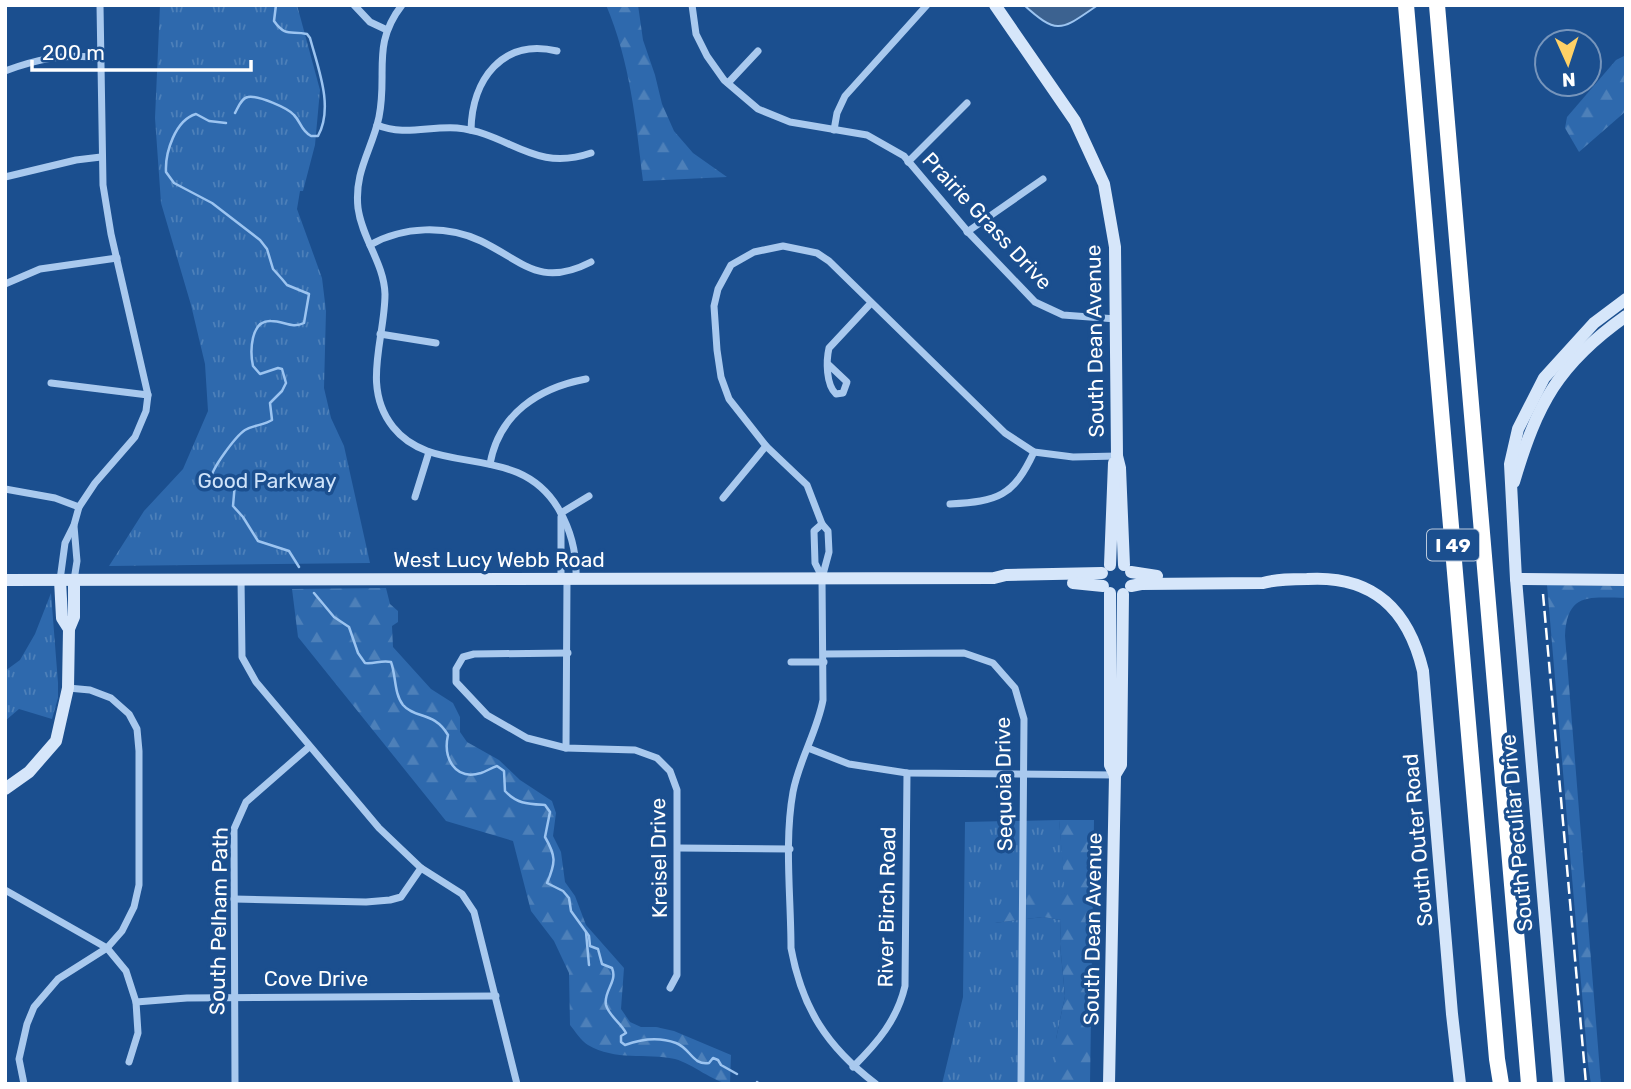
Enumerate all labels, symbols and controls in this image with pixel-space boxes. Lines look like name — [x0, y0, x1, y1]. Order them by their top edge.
scale bar — [32, 28, 250, 72]
north arrow — [1533, 28, 1603, 98]
text: 200 m — [42, 40, 105, 65]
text: N — [1561, 68, 1576, 91]
street label: Prairie Grass Drive — [917, 147, 1057, 295]
street label: South Dean Avenue — [1080, 245, 1109, 438]
park label: Good Parkway — [197, 468, 337, 493]
road number: I 49 — [1427, 530, 1479, 560]
street label: West Lucy Webb Road — [393, 547, 605, 572]
street label: Sequoia Drive — [990, 717, 1017, 851]
street label: South Peculiar Drive — [1495, 733, 1538, 933]
street label: South Outer Road — [1398, 753, 1438, 927]
street label: Kreisel Drive — [645, 798, 672, 918]
street label: River Birch Road — [873, 826, 900, 988]
street label: South Pelham Path — [204, 827, 233, 1015]
street label: South Dean Avenue — [1078, 832, 1107, 1025]
street label: Cove Drive — [264, 966, 368, 991]

